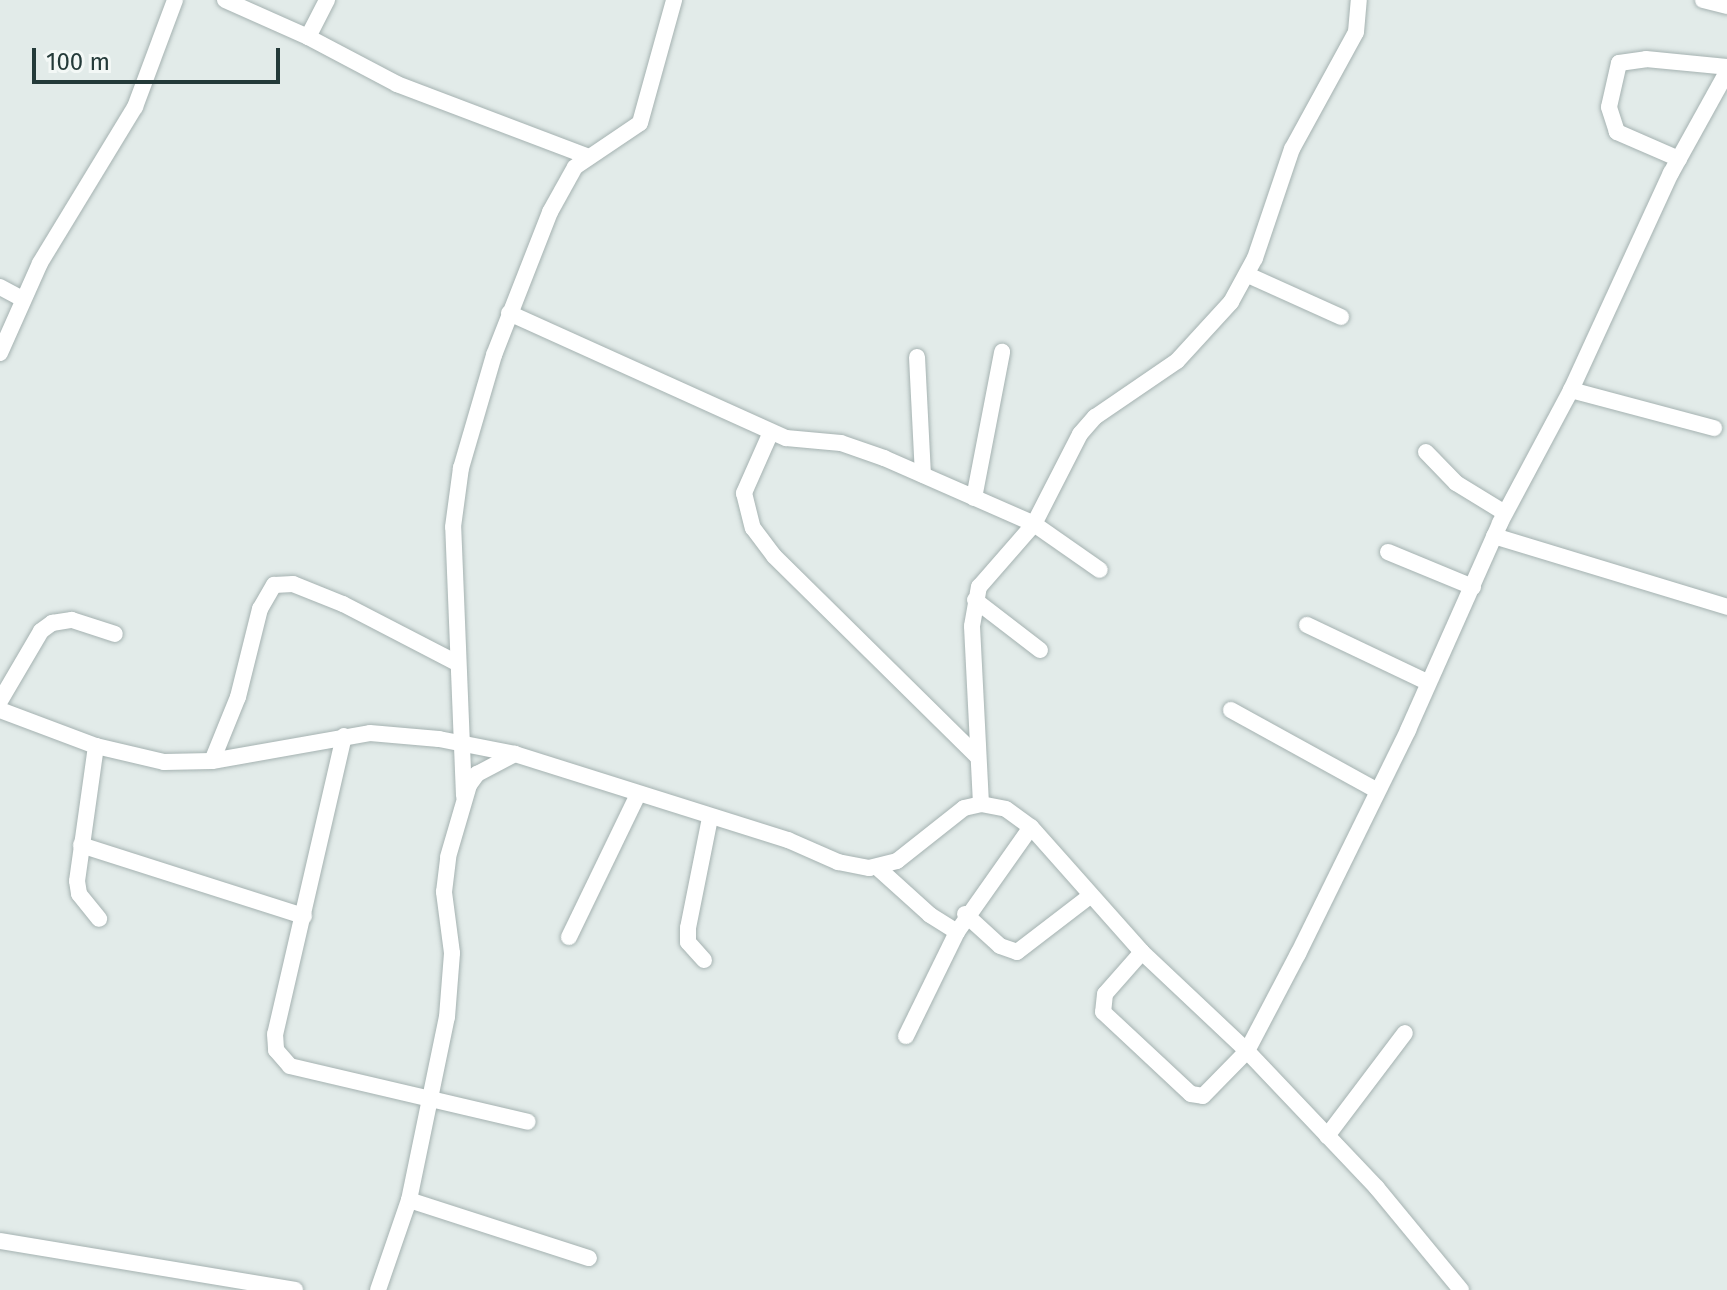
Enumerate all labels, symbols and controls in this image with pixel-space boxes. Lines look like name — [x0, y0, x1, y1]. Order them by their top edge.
scale bar — [36, 32, 284, 82]
text: 100 m — [46, 48, 110, 76]

